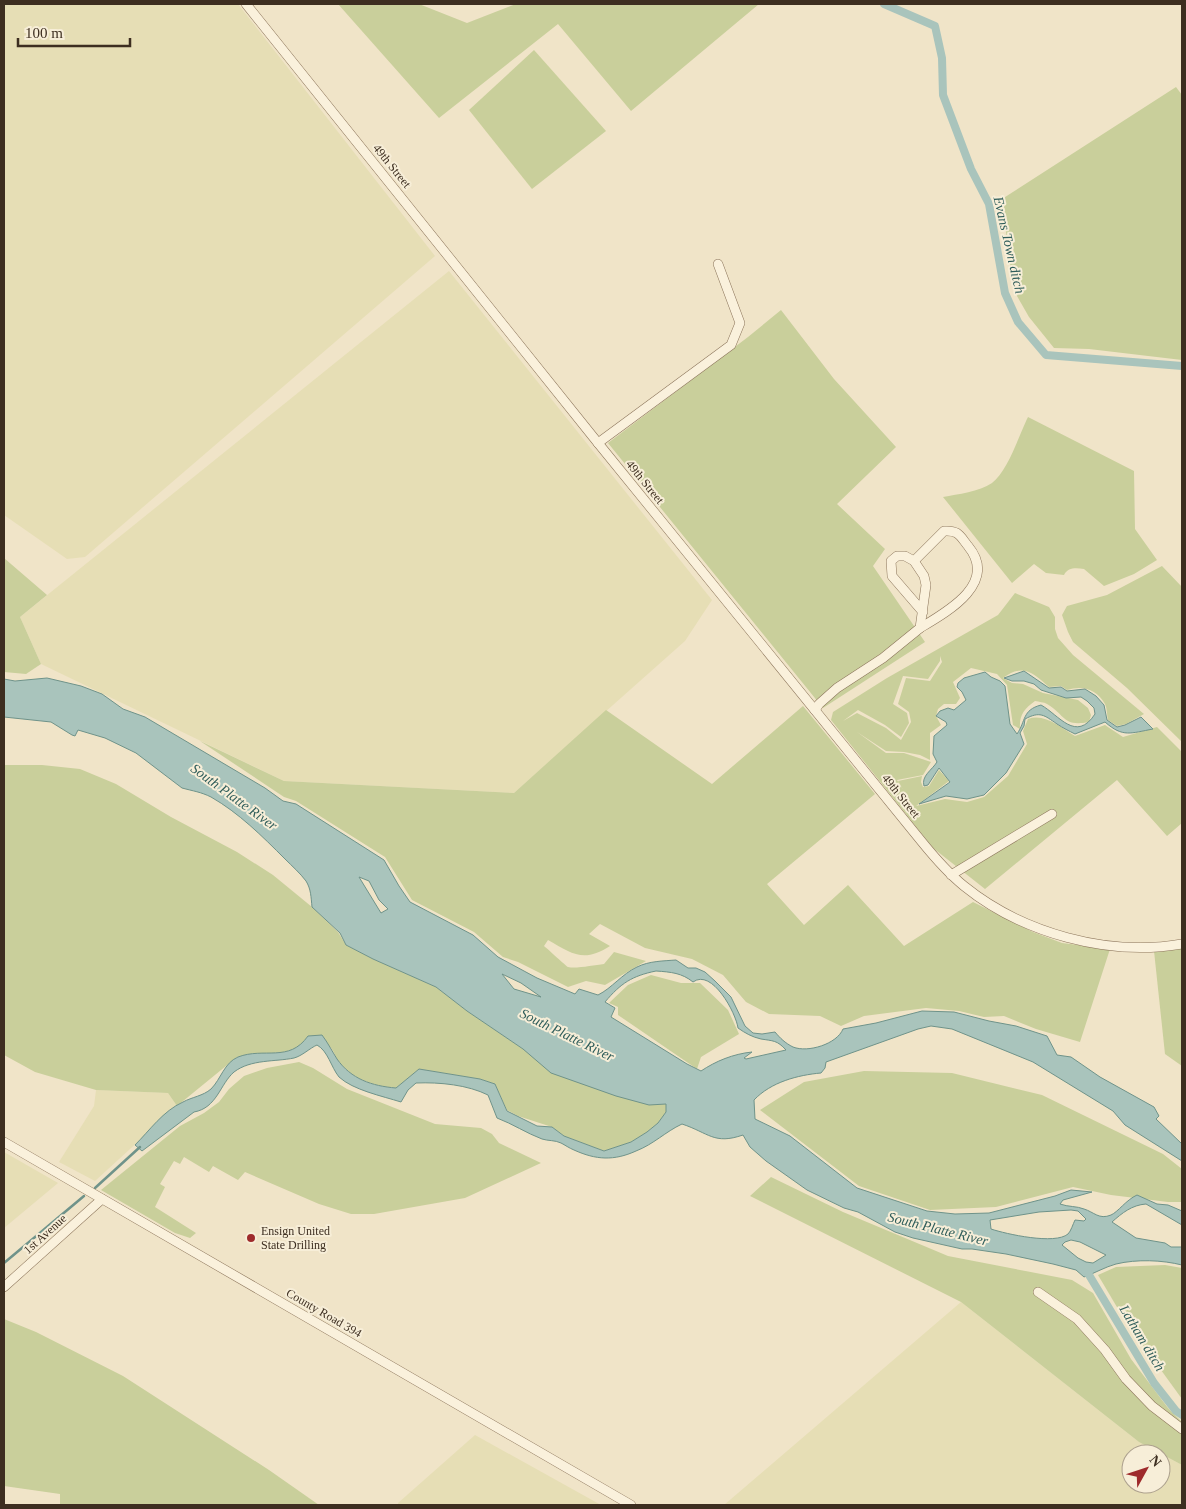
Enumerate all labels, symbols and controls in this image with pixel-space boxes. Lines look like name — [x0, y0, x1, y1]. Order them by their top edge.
scale bar — [18, 15, 130, 47]
text: 100 m — [25, 25, 63, 41]
street label: 49th Street — [370, 141, 414, 191]
water label: Evans Town ditch — [990, 194, 1027, 295]
street label: 49th Street — [623, 457, 667, 507]
water label: South Platte River — [188, 761, 280, 834]
street label: 49th Street — [879, 771, 923, 821]
water label: South Platte River — [518, 1006, 617, 1064]
water label: South Platte River — [886, 1209, 990, 1249]
street label: 1st Avenue — [21, 1211, 69, 1257]
place label: Ensign United State Drilling — [261, 1224, 330, 1252]
marker: Ensign United State Drilling — [245, 1232, 257, 1244]
street label: County Road 394 — [284, 1286, 364, 1340]
water label: Latham ditch — [1116, 1301, 1168, 1374]
north arrow — [1121, 1444, 1171, 1494]
text: N — [1147, 1452, 1165, 1470]

